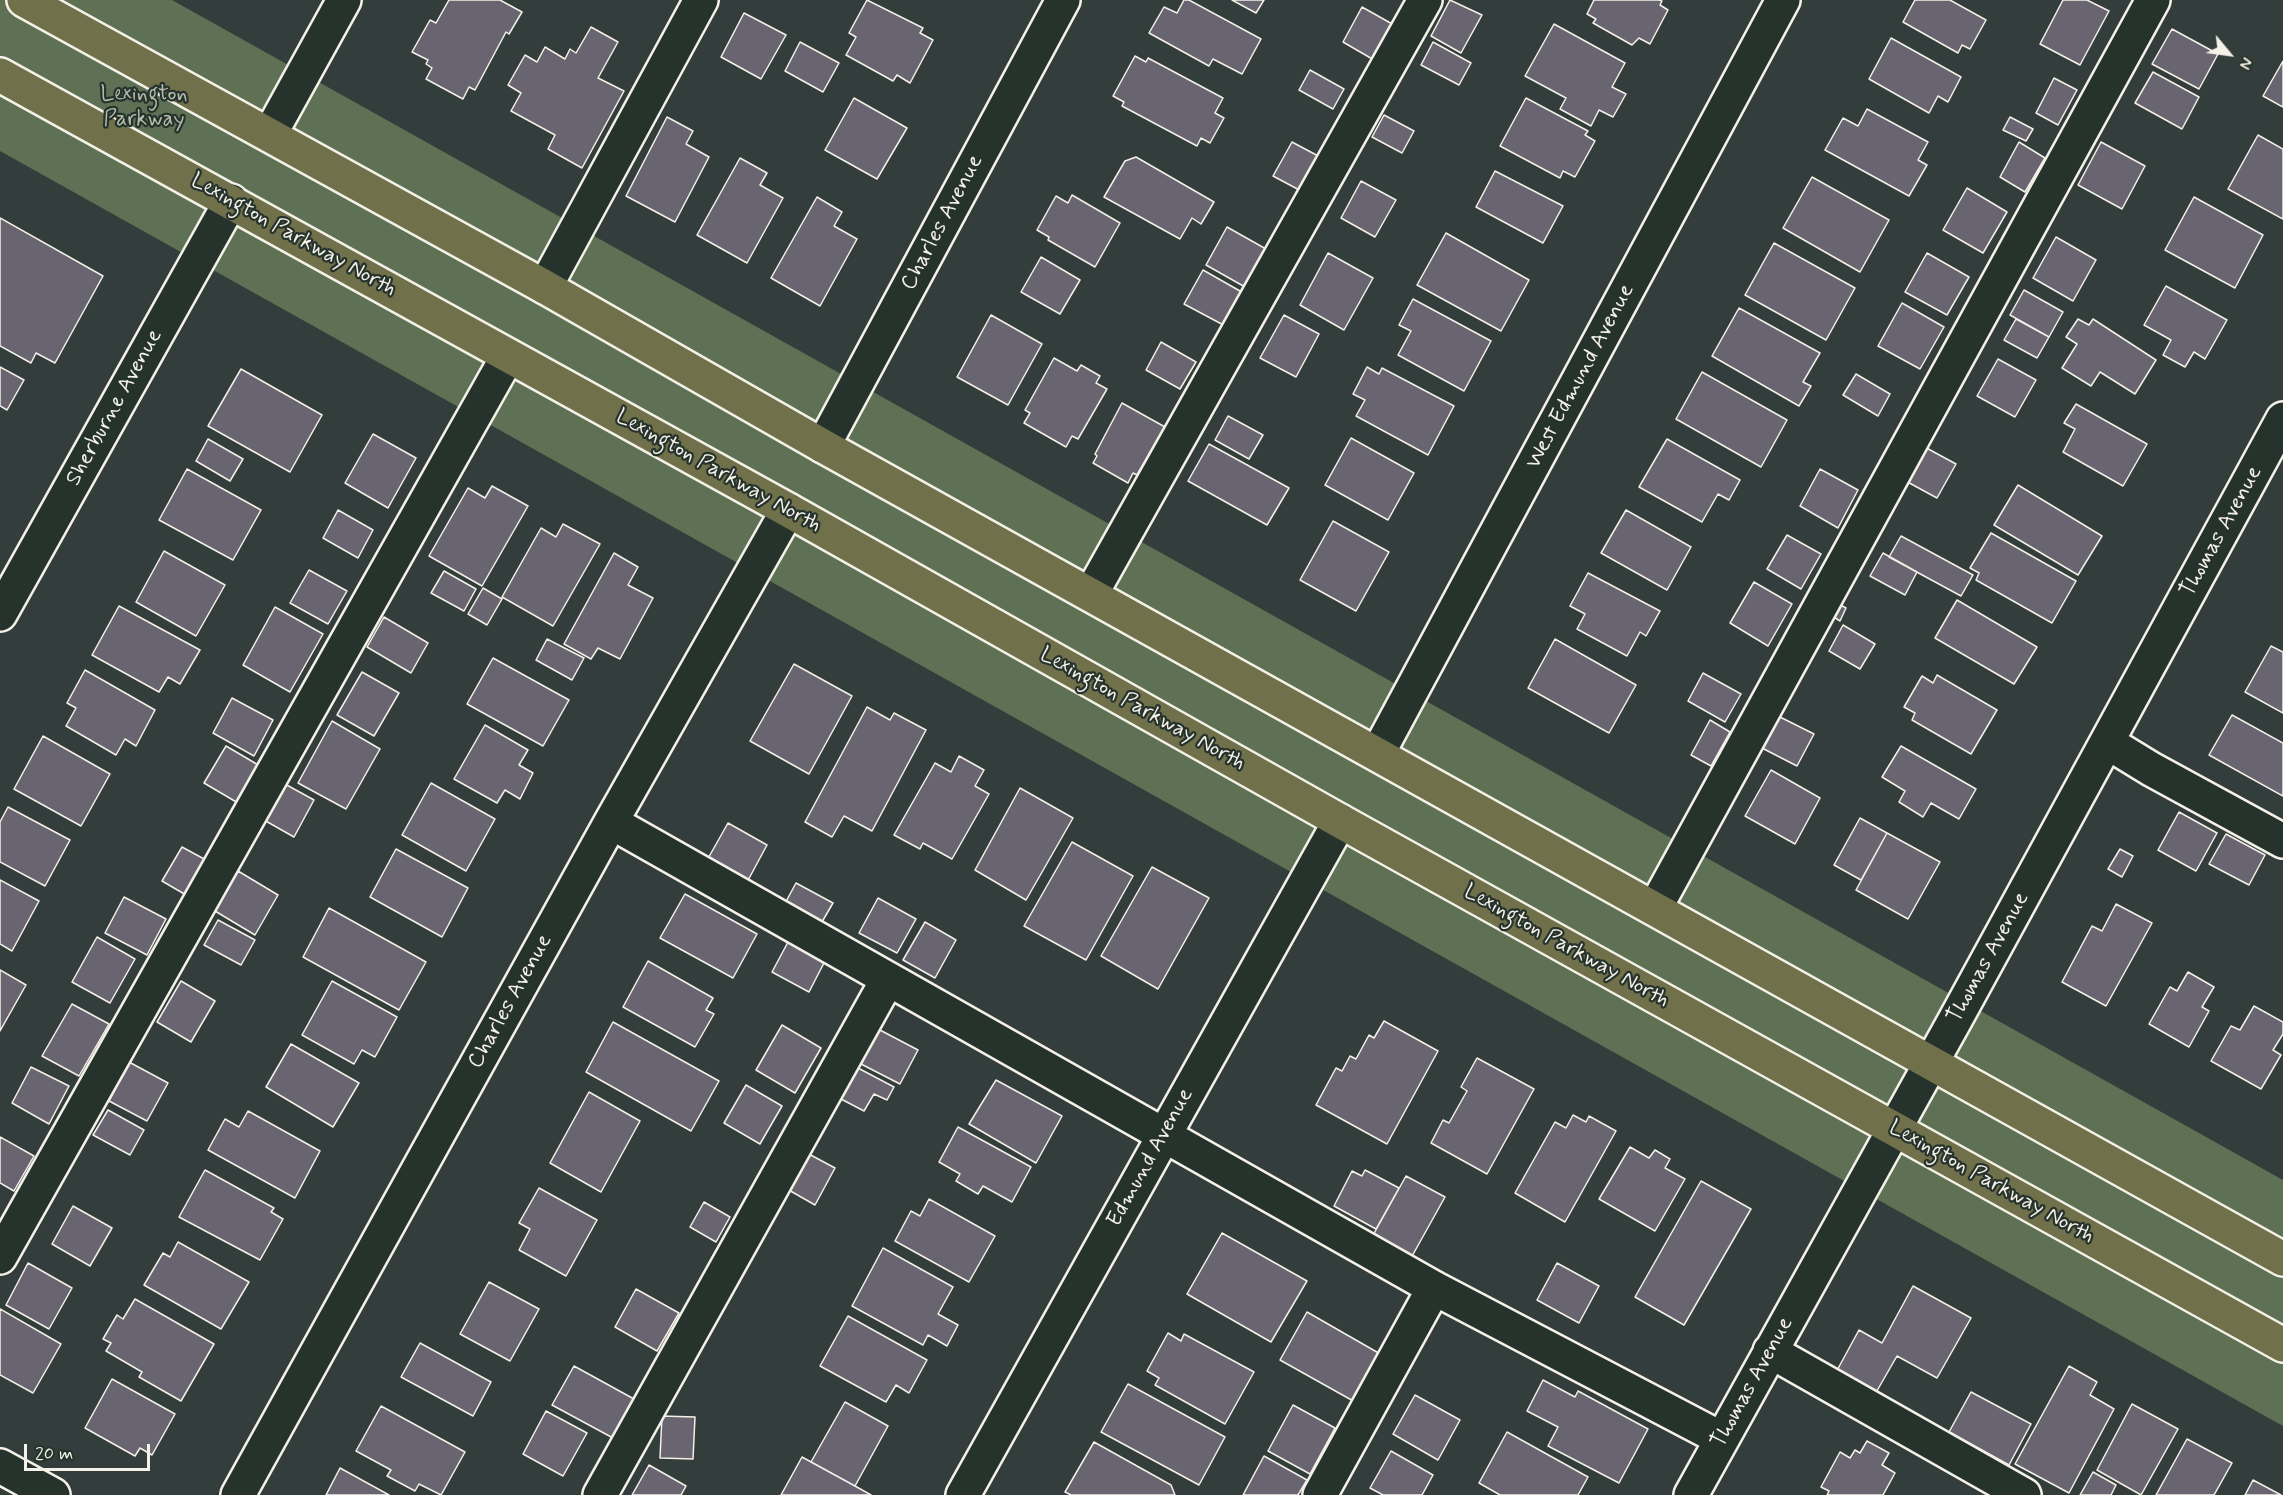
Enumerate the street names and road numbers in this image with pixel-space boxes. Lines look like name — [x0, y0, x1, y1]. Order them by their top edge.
street label: Charles Avenue — [896, 151, 990, 295]
street label: Lexington Parkway North — [186, 168, 400, 304]
street label: West Edmund Avenue — [1521, 280, 1641, 474]
street label: Sherburne Avenue — [61, 325, 169, 491]
street label: Lexington Parkway North — [611, 404, 825, 540]
street label: Thomas Avenue — [2175, 462, 2269, 602]
street label: Lexington Parkway North — [1035, 642, 1249, 778]
street label: Lexington Parkway North — [1459, 879, 1673, 1015]
street label: Thomas Avenue — [1942, 888, 2036, 1028]
street label: Charles Avenue — [463, 930, 559, 1074]
street label: Edmund Avenue — [1102, 1084, 1200, 1232]
street label: Lexington Parkway North — [1884, 1115, 2098, 1251]
street label: Thomas Avenue — [1706, 1313, 1800, 1453]

